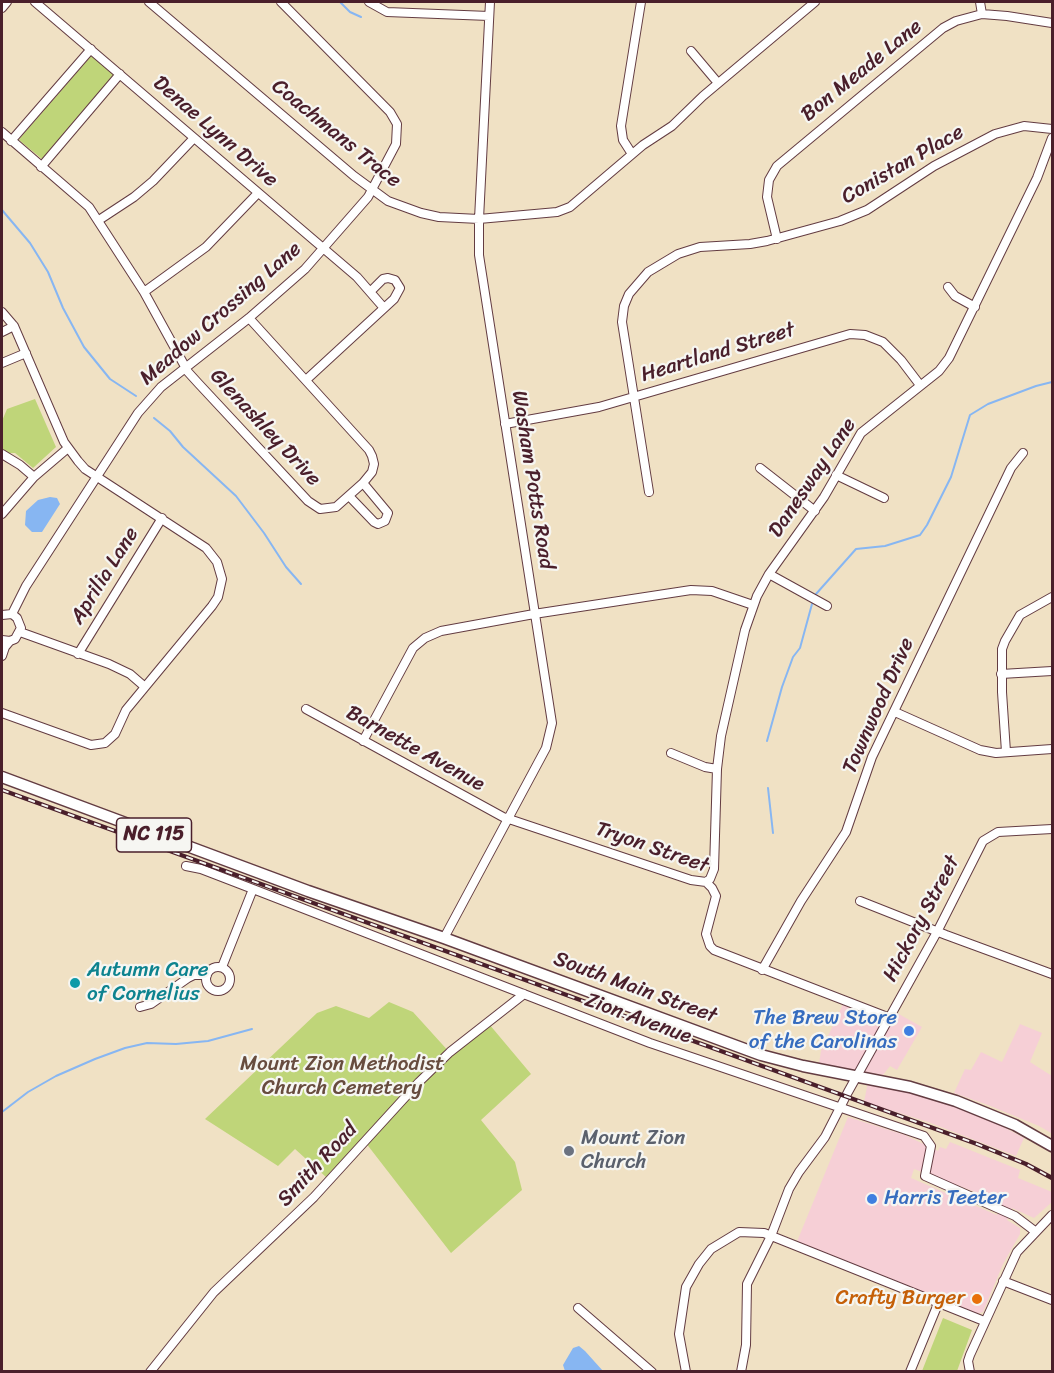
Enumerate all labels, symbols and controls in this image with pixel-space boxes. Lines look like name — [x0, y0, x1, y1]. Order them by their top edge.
street label: Bon Meade Lane — [796, 15, 928, 127]
street label: Denae Lynn Drive — [147, 71, 283, 193]
street label: Coachmans Trace — [266, 74, 406, 194]
street label: Conistan Place — [837, 120, 969, 210]
street label: Meadow Crossing Lane — [135, 237, 307, 391]
street label: Heartland Street — [638, 318, 798, 388]
street label: Glenashley Drive — [204, 364, 326, 492]
street label: Washam Potts Road — [505, 389, 559, 571]
street label: Danesway Lane — [764, 413, 862, 543]
street label: Aprilia Lane — [65, 523, 145, 629]
street label: Townwood Drive — [838, 634, 920, 778]
street label: Barnette Avenue — [341, 701, 489, 797]
street label: Tryon Street — [592, 817, 712, 879]
road number: NC 115 — [116, 818, 192, 852]
street label: Hickory Street — [878, 852, 966, 986]
street label: South Main Street — [550, 947, 720, 1029]
place label: Autumn Care of Cornelius — [87, 958, 209, 1008]
marker: Autumn Care of Cornelius — [68, 976, 82, 990]
street label: Zion Avenue — [581, 988, 695, 1050]
place label: The Brew Store of the Carolinas — [749, 1006, 897, 1056]
marker: The Brew Store of the Carolinas — [902, 1024, 916, 1038]
park label: Mount Zion Methodist Church Cemetery — [240, 1052, 444, 1102]
street label: Smith Road — [273, 1118, 363, 1212]
place label: Mount Zion Church — [581, 1126, 685, 1176]
marker: Mount Zion Church — [562, 1144, 576, 1158]
place label: Harris Teeter — [884, 1186, 1006, 1212]
marker: Harris Teeter — [865, 1192, 879, 1206]
place label: Crafty Burger — [836, 1286, 965, 1312]
marker: Crafty Burger — [970, 1292, 984, 1306]

